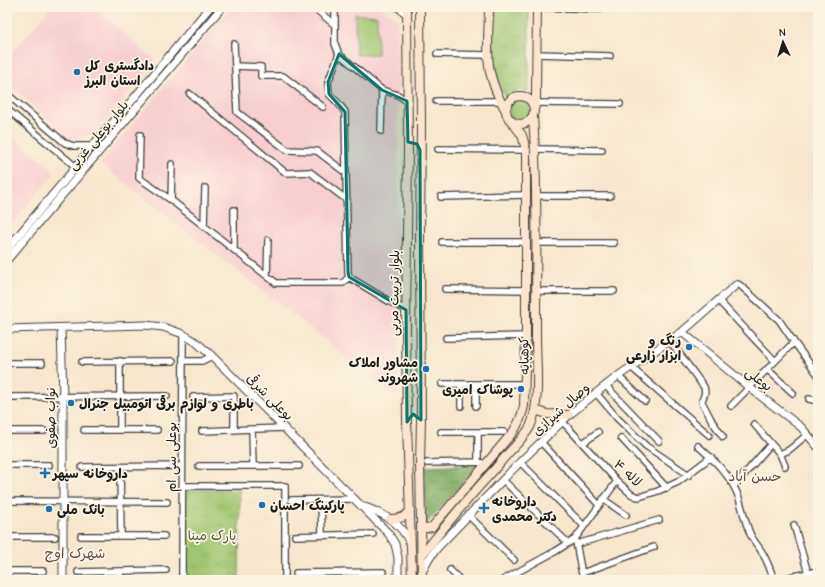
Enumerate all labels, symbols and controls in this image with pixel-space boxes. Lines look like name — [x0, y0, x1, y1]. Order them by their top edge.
north arrow — [763, 22, 803, 62]
text: N — [778, 26, 786, 39]
place label: دادگستری کل استان البرز — [84, 57, 154, 89]
marker: دادگستری کل استان البرز — [72, 67, 82, 77]
street label: بلوار بوعلی غربی — [65, 97, 133, 174]
street label: بلوار تربیت مربی — [386, 250, 404, 336]
place label: رنگ و ابزار زارعی — [626, 332, 681, 364]
street label: کوهپایه — [516, 336, 533, 375]
marker: رنگ و ابزار زارعی — [684, 342, 694, 352]
place label: مشاور املاک شهروند — [349, 355, 418, 386]
marker: مشاور املاک شهروند — [421, 364, 431, 374]
street label: بوعلی — [741, 364, 775, 396]
street label: بوعلی شرقی — [242, 370, 297, 425]
street label: وصال شیرازی — [529, 379, 593, 439]
place label: پوشاک امیری — [442, 382, 513, 398]
marker: پوشاک امیری — [516, 384, 526, 394]
street label: نواب صفوی — [43, 387, 59, 449]
place label: باطری و لوازم برقی اتومبیل جنرال — [79, 395, 254, 414]
marker: باطری و لوازم برقی اتومبیل جنرال — [66, 398, 76, 408]
street label: بوعلی سی ام — [164, 422, 182, 492]
street label: لاله ۴ — [611, 456, 645, 490]
place label: داروخانه سپهر — [51, 466, 128, 483]
marker: داروخانه سپهر — [40, 468, 50, 478]
district label: حسن آباد — [728, 468, 782, 485]
place label: داروخانه دکتر محمدی — [492, 494, 557, 524]
place label: پارکینگ احسان — [270, 497, 345, 514]
marker: پارکینگ احسان — [257, 500, 267, 510]
place label: بانک ملی — [57, 502, 105, 518]
marker: داروخانه دکتر محمدی — [479, 503, 489, 513]
marker: بانک ملی — [44, 504, 54, 514]
park label: پارک مینا — [188, 528, 236, 544]
district label: شهرک اوج — [45, 545, 105, 563]

